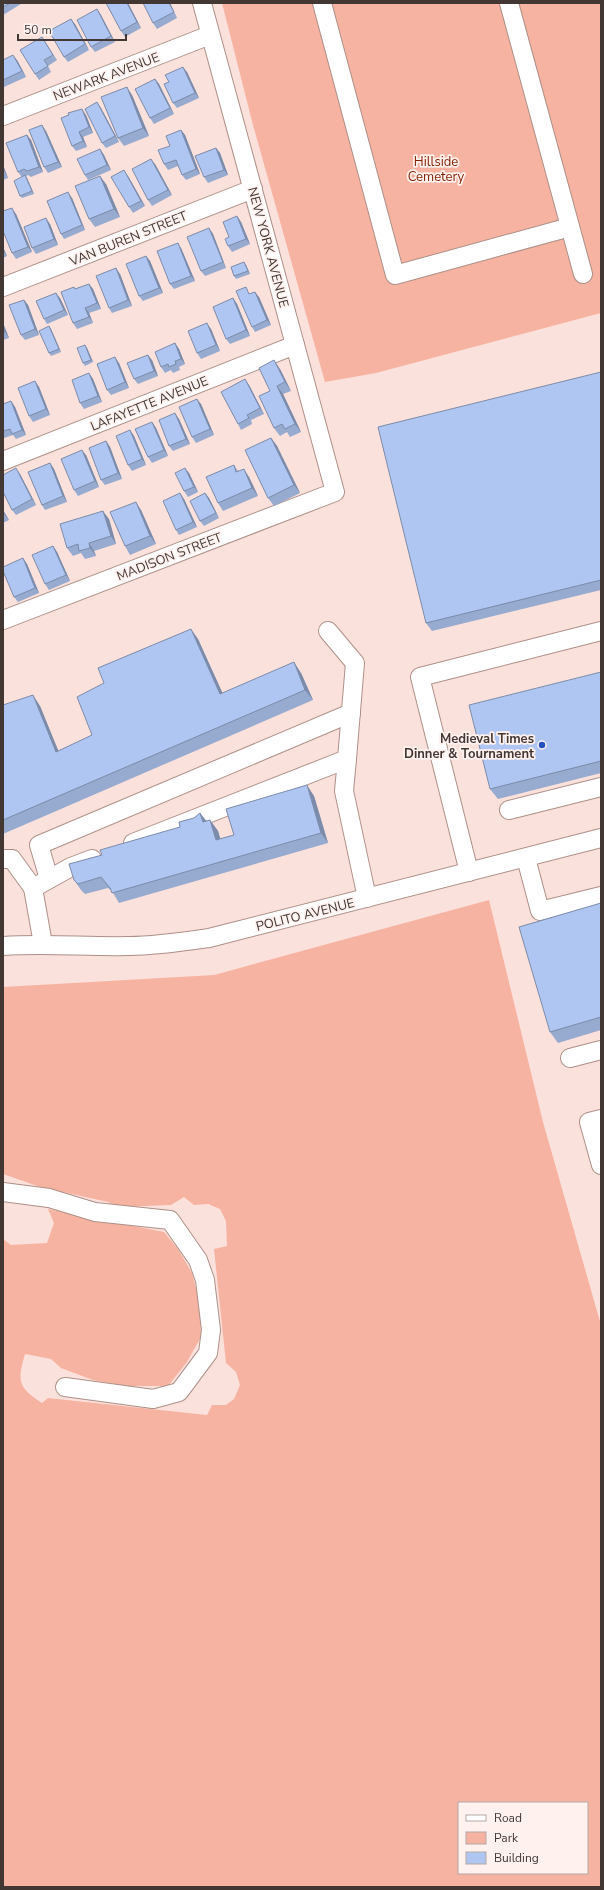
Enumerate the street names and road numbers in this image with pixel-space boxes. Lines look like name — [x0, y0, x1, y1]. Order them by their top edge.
street label: NEWARK AVENUE — [51, 48, 162, 105]
street label: NEW YORK AVENUE — [243, 185, 293, 309]
street label: VAN BUREN STREET — [66, 207, 190, 271]
street label: LAFAYETTE AVENUE — [88, 372, 211, 436]
street label: MADISON STREET — [114, 528, 225, 585]
street label: POLITO AVENUE — [254, 894, 356, 936]

